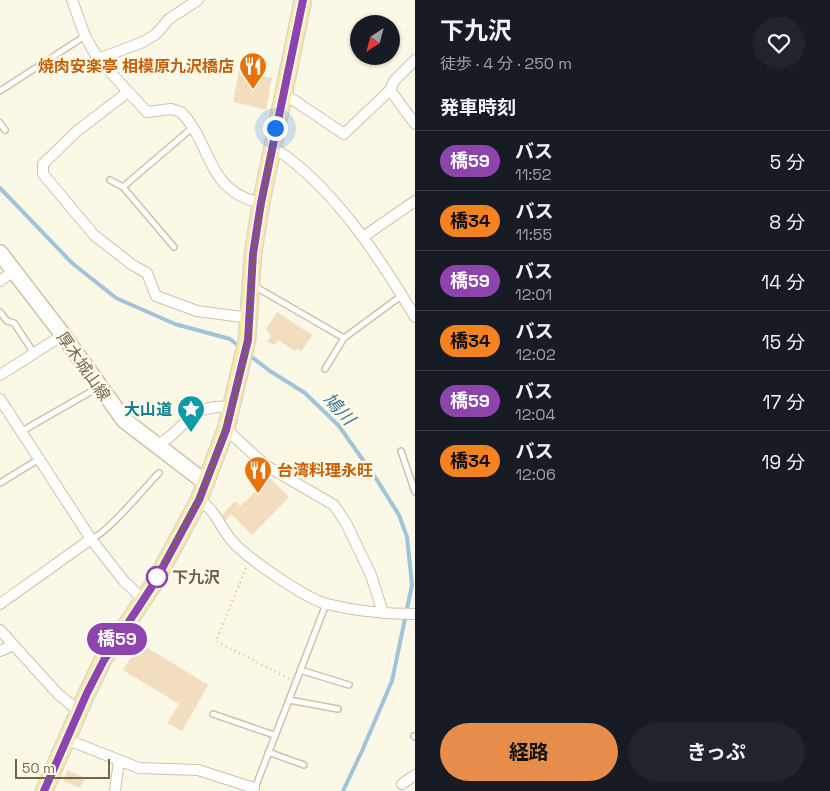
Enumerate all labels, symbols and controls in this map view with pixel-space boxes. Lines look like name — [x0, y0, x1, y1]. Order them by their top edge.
north arrow — [350, 15, 400, 65]
map controls — [350, 15, 400, 65]
text: 下九沢 — [440, 15, 512, 46]
button: heart — [753, 17, 805, 69]
restaurant icon: 焼肉安楽亭 相模原九沢橋店 — [238, 51, 268, 90]
text: 徒歩 · 4 分 · 250 m — [440, 53, 572, 74]
place label: 焼肉安楽亭 相模原九沢橋店 — [38, 56, 234, 77]
text: 発車時刻 — [440, 95, 516, 120]
your location — [263, 116, 288, 141]
text: バス — [515, 139, 553, 164]
text: 橋59 — [450, 149, 490, 172]
text: 5 分 — [770, 150, 805, 175]
text: 11:52 — [515, 164, 551, 185]
text: バス — [515, 199, 553, 224]
text: 橋34 — [450, 209, 490, 232]
text: 8 分 — [769, 210, 805, 235]
text: 11:55 — [515, 224, 552, 245]
text: バス — [515, 259, 553, 284]
text: 橋59 — [450, 269, 490, 292]
text: 14 分 — [761, 270, 805, 295]
text: 12:01 — [515, 284, 552, 305]
text: バス — [515, 319, 553, 344]
street label: 厚木城山線 — [52, 327, 115, 405]
text: 橋34 — [450, 329, 490, 352]
text: 15 分 — [762, 330, 805, 355]
text: 12:02 — [515, 344, 556, 365]
text: バス — [515, 379, 553, 404]
water label: 鳩川 — [319, 388, 361, 431]
text: 橋59 — [450, 389, 490, 412]
text: 17 分 — [762, 390, 805, 415]
place icon: 大山道 — [176, 394, 206, 433]
place label: 大山道 — [124, 399, 172, 420]
text: 12:04 — [515, 404, 556, 425]
text: バス — [515, 439, 553, 464]
text: 橋34 — [450, 449, 490, 472]
text: 19 分 — [762, 450, 805, 475]
restaurant icon: 台湾料理永旺 — [243, 455, 273, 494]
place label: 台湾料理永旺 — [277, 460, 373, 481]
text: 12:06 — [515, 464, 556, 485]
marker: 下九沢 — [146, 566, 168, 588]
place label: 下九沢 — [172, 567, 220, 588]
line badge: 橋59 — [88, 623, 146, 655]
text: 橋59 — [97, 627, 137, 650]
button: 経路 — [440, 723, 618, 781]
button: きっぷ — [628, 723, 805, 781]
scale bar — [15, 756, 110, 779]
text: 50 m — [22, 759, 55, 777]

